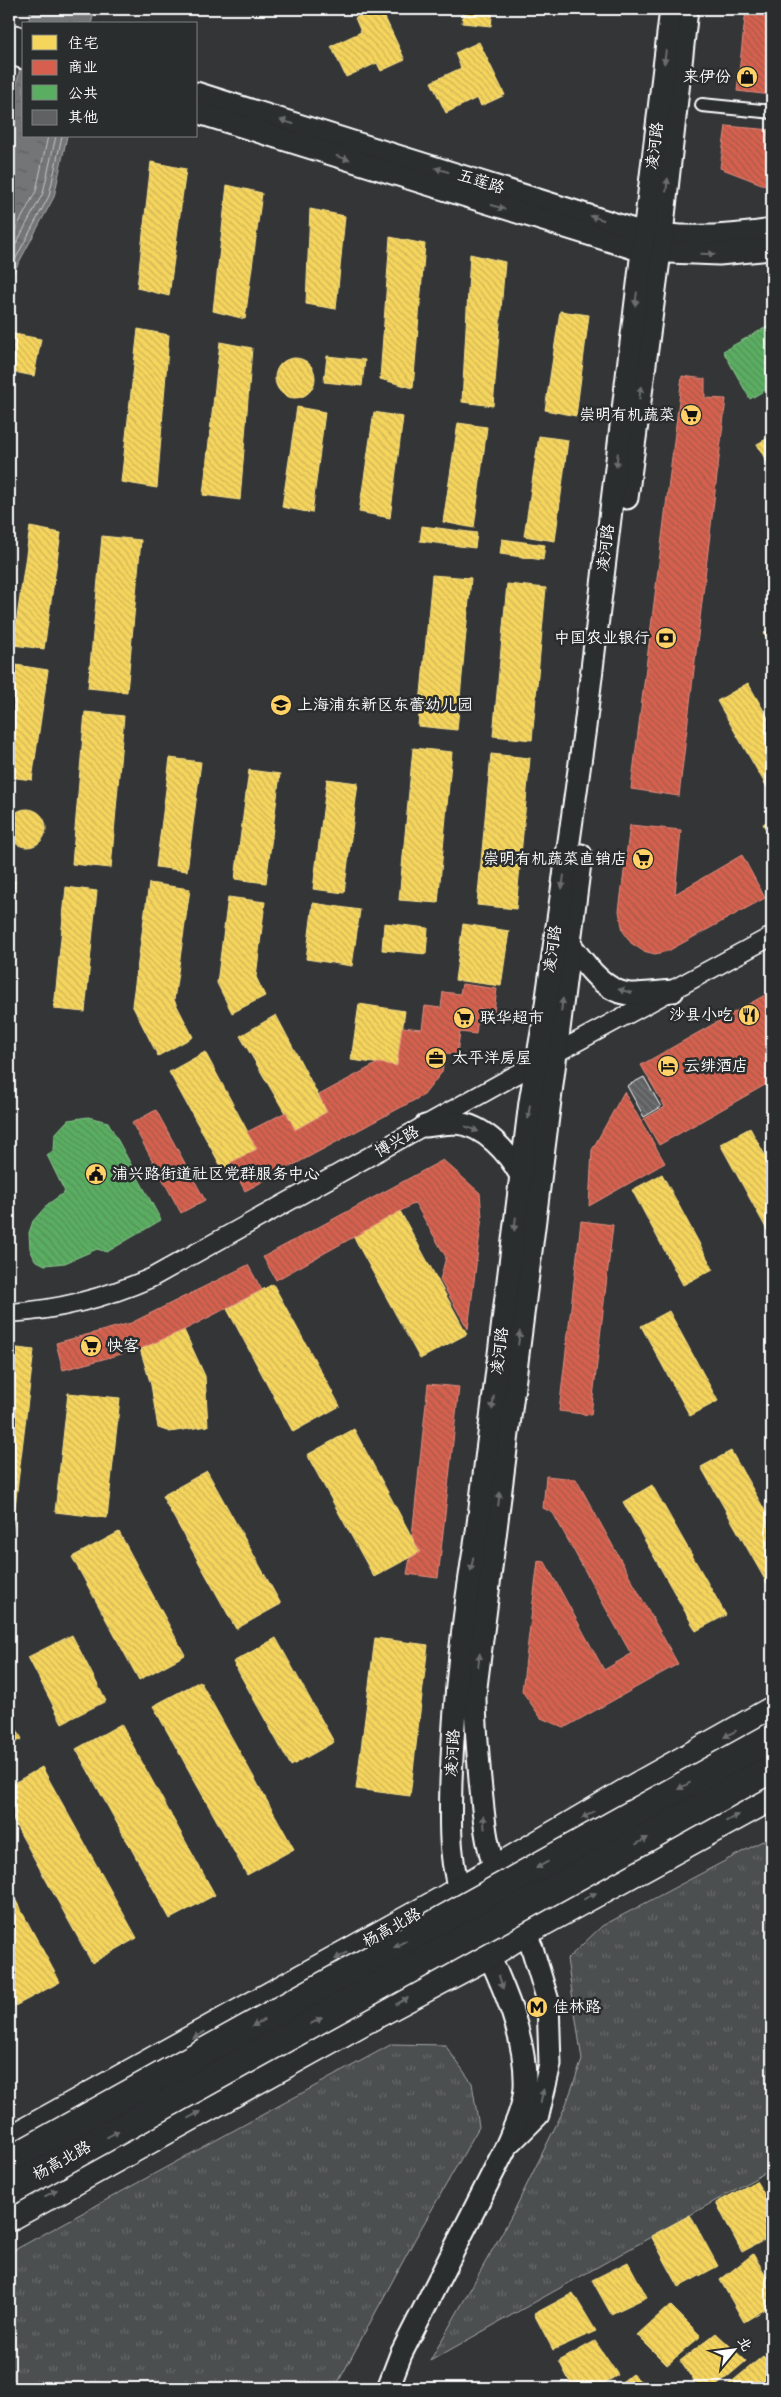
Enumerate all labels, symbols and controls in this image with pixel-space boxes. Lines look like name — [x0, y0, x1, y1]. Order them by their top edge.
legend — [22, 22, 198, 138]
text: 住宅 — [68, 34, 98, 53]
one-way arrow — [661, 49, 669, 65]
text: 商业 — [68, 58, 98, 77]
shop icon: 来伊份 — [735, 65, 759, 89]
place label: 来伊份 — [683, 68, 731, 87]
text: 公共 — [68, 84, 98, 103]
text: 其他 — [68, 108, 98, 127]
one-way arrow — [279, 117, 294, 125]
street label: 凌河路 — [643, 121, 667, 171]
one-way arrow — [336, 155, 351, 163]
one-way arrow — [434, 166, 449, 174]
street label: 五莲路 — [455, 166, 507, 198]
one-way arrow — [663, 177, 671, 193]
one-way arrow — [491, 203, 506, 211]
one-way arrow — [590, 214, 605, 222]
one-way arrow — [701, 250, 717, 258]
one-way arrow — [632, 291, 640, 307]
one-way arrow — [636, 384, 644, 400]
supermarket icon: 崇明有机蔬菜 — [679, 403, 703, 427]
place label: 崇明有机蔬菜 — [579, 406, 675, 425]
one-way arrow — [613, 452, 621, 468]
street label: 凌河路 — [594, 523, 618, 573]
bank icon: 中国农业银行 — [654, 626, 678, 650]
place label: 中国农业银行 — [554, 629, 650, 648]
school or university icon: 上海浦东新区东蕾幼儿园 — [269, 693, 293, 717]
place label: 上海浦东新区东蕾幼儿园 — [297, 696, 473, 715]
supermarket icon: 崇明有机蔬菜直销店 — [631, 847, 655, 871]
place label: 崇明有机蔬菜直销店 — [483, 850, 627, 869]
one-way arrow — [558, 874, 566, 890]
street label: 凌河路 — [540, 924, 566, 974]
one-way arrow — [617, 987, 632, 995]
one-way arrow — [558, 997, 566, 1013]
restaurant icon: 沙县小吃 — [737, 1003, 761, 1027]
supermarket icon: 联华超市 — [452, 1006, 476, 1030]
place label: 沙县小吃 — [669, 1006, 733, 1025]
place label: 联华超市 — [480, 1009, 544, 1028]
office icon: 太平洋房屋 — [424, 1046, 448, 1070]
place label: 太平洋房屋 — [452, 1049, 532, 1068]
hotel icon: 云绯酒店 — [656, 1054, 680, 1078]
place label: 云绯酒店 — [684, 1057, 748, 1076]
one-way arrow — [525, 1104, 533, 1120]
street label: 博兴路 — [371, 1122, 423, 1162]
one-way arrow — [465, 1125, 480, 1133]
public building icon: 浦兴路街道社区党群服务中心 — [84, 1162, 108, 1186]
place label: 浦兴路街道社区党群服务中心 — [112, 1165, 320, 1184]
one-way arrow — [511, 1217, 519, 1233]
street label: 凌河路 — [488, 1326, 512, 1376]
one-way arrow — [515, 1330, 523, 1346]
supermarket icon: 快客 — [79, 1334, 103, 1358]
place label: 快客 — [107, 1337, 139, 1356]
one-way arrow — [489, 1395, 497, 1411]
one-way arrow — [496, 1491, 504, 1507]
one-way arrow — [467, 1557, 475, 1573]
one-way arrow — [475, 1652, 483, 1668]
street label: 凌河路 — [442, 1729, 464, 1777]
one-way arrow — [723, 1730, 736, 1739]
one-way arrow — [676, 1782, 691, 1790]
one-way arrow — [582, 1810, 595, 1819]
one-way arrow — [480, 1814, 488, 1830]
one-way arrow — [725, 1814, 740, 1822]
one-way arrow — [635, 1836, 649, 1845]
one-way arrow — [534, 1861, 549, 1869]
one-way arrow — [582, 1892, 597, 1900]
street label: 杨高北路 — [359, 1904, 425, 1952]
one-way arrow — [392, 1940, 407, 1948]
one-way arrow — [334, 1952, 348, 1960]
one-way arrow — [497, 1975, 505, 1990]
metro station icon: 佳林路 — [525, 1995, 549, 2019]
one-way arrow — [395, 1996, 409, 2005]
place label: 佳林路 — [553, 1998, 601, 2017]
one-way arrow — [309, 2017, 323, 2025]
one-way arrow — [250, 2019, 265, 2027]
one-way arrow — [192, 2031, 206, 2039]
one-way arrow — [538, 2089, 546, 2104]
one-way arrow — [186, 2111, 201, 2119]
one-way arrow — [106, 2129, 119, 2138]
street label: 杨高北路 — [29, 2137, 95, 2185]
one-way arrow — [44, 2189, 59, 2197]
north arrow — [708, 2324, 758, 2374]
text: 北 — [734, 2334, 756, 2354]

